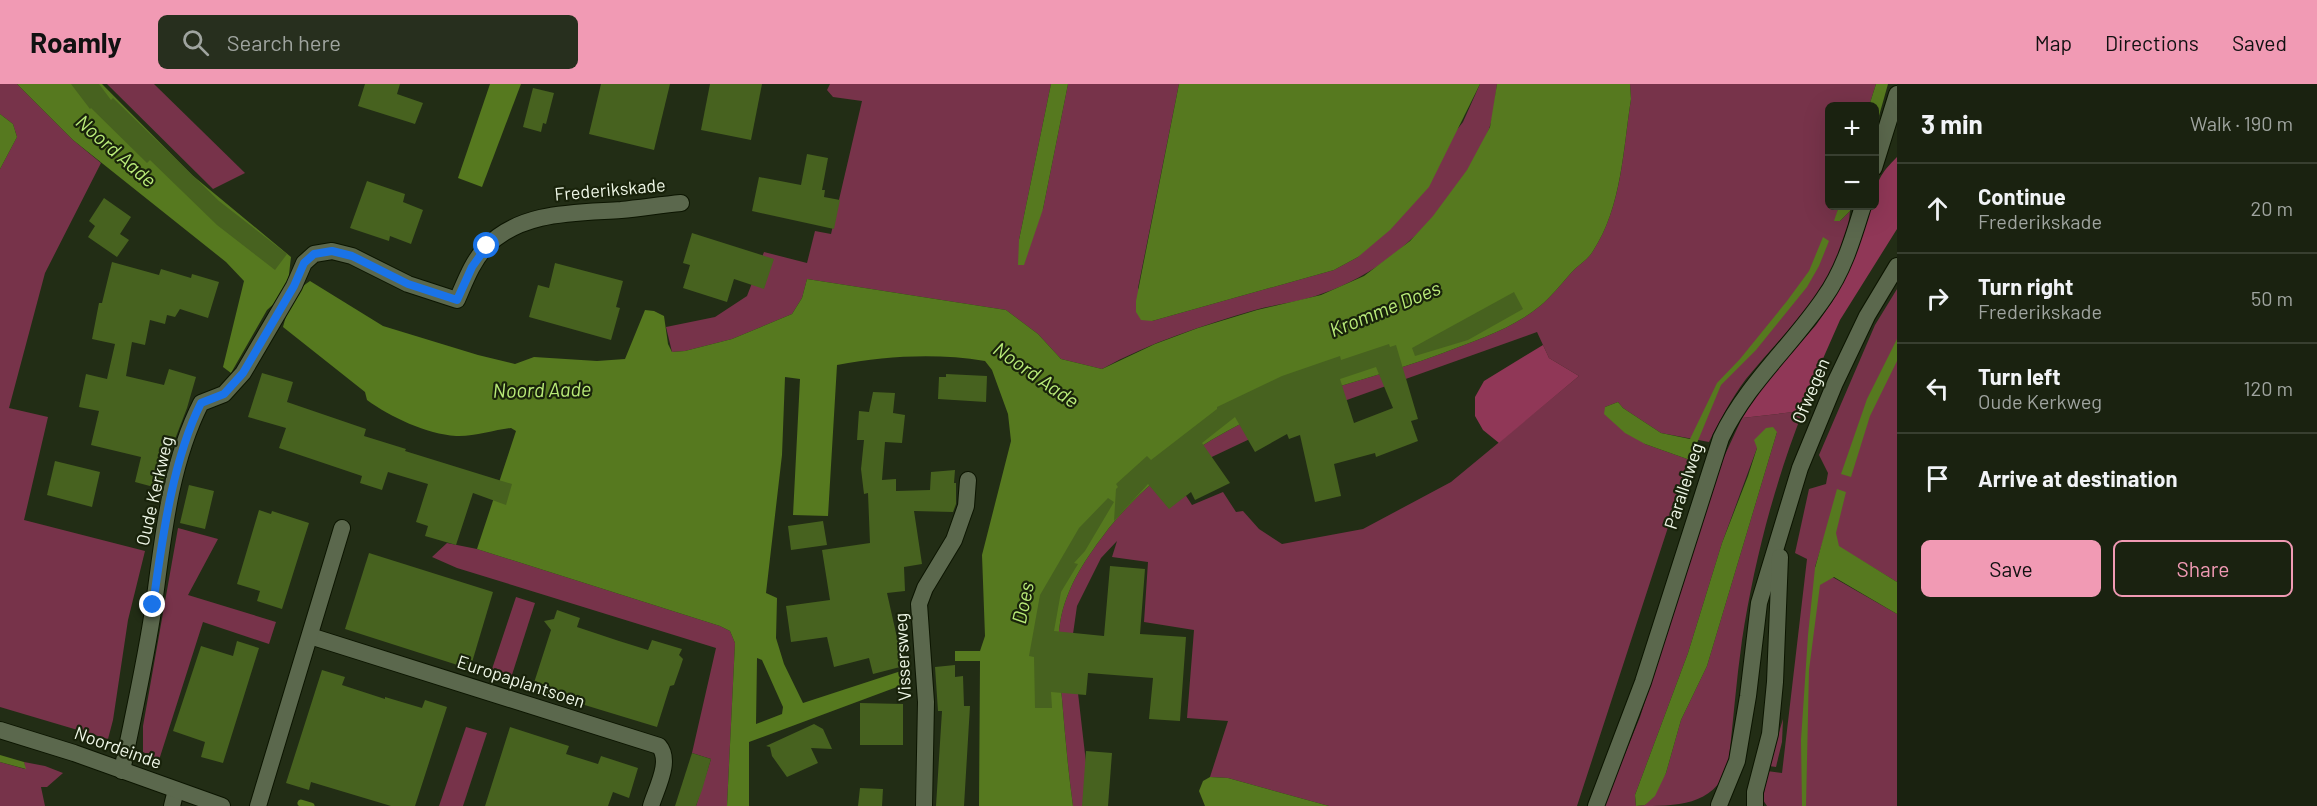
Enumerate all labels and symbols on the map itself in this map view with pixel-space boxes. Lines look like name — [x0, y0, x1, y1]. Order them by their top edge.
water label: Noord Aade — [72, 109, 162, 192]
street label: Frederikskade — [553, 173, 667, 205]
route start — [473, 232, 499, 258]
water label: Kromme Does — [1326, 275, 1444, 341]
water label: Noord Aade — [989, 336, 1084, 412]
street label: Ofwegen — [1787, 355, 1834, 427]
water label: Noord Aade — [492, 376, 591, 402]
street label: Oude Kerkweg — [131, 434, 177, 548]
street label: Parallelweg — [1659, 440, 1707, 532]
water label: Does — [1006, 580, 1038, 626]
route end — [139, 591, 165, 617]
street label: Vissersweg — [889, 612, 915, 702]
street label: Europaplantsoen — [455, 650, 588, 712]
street label: Noordeinde — [72, 721, 165, 773]

